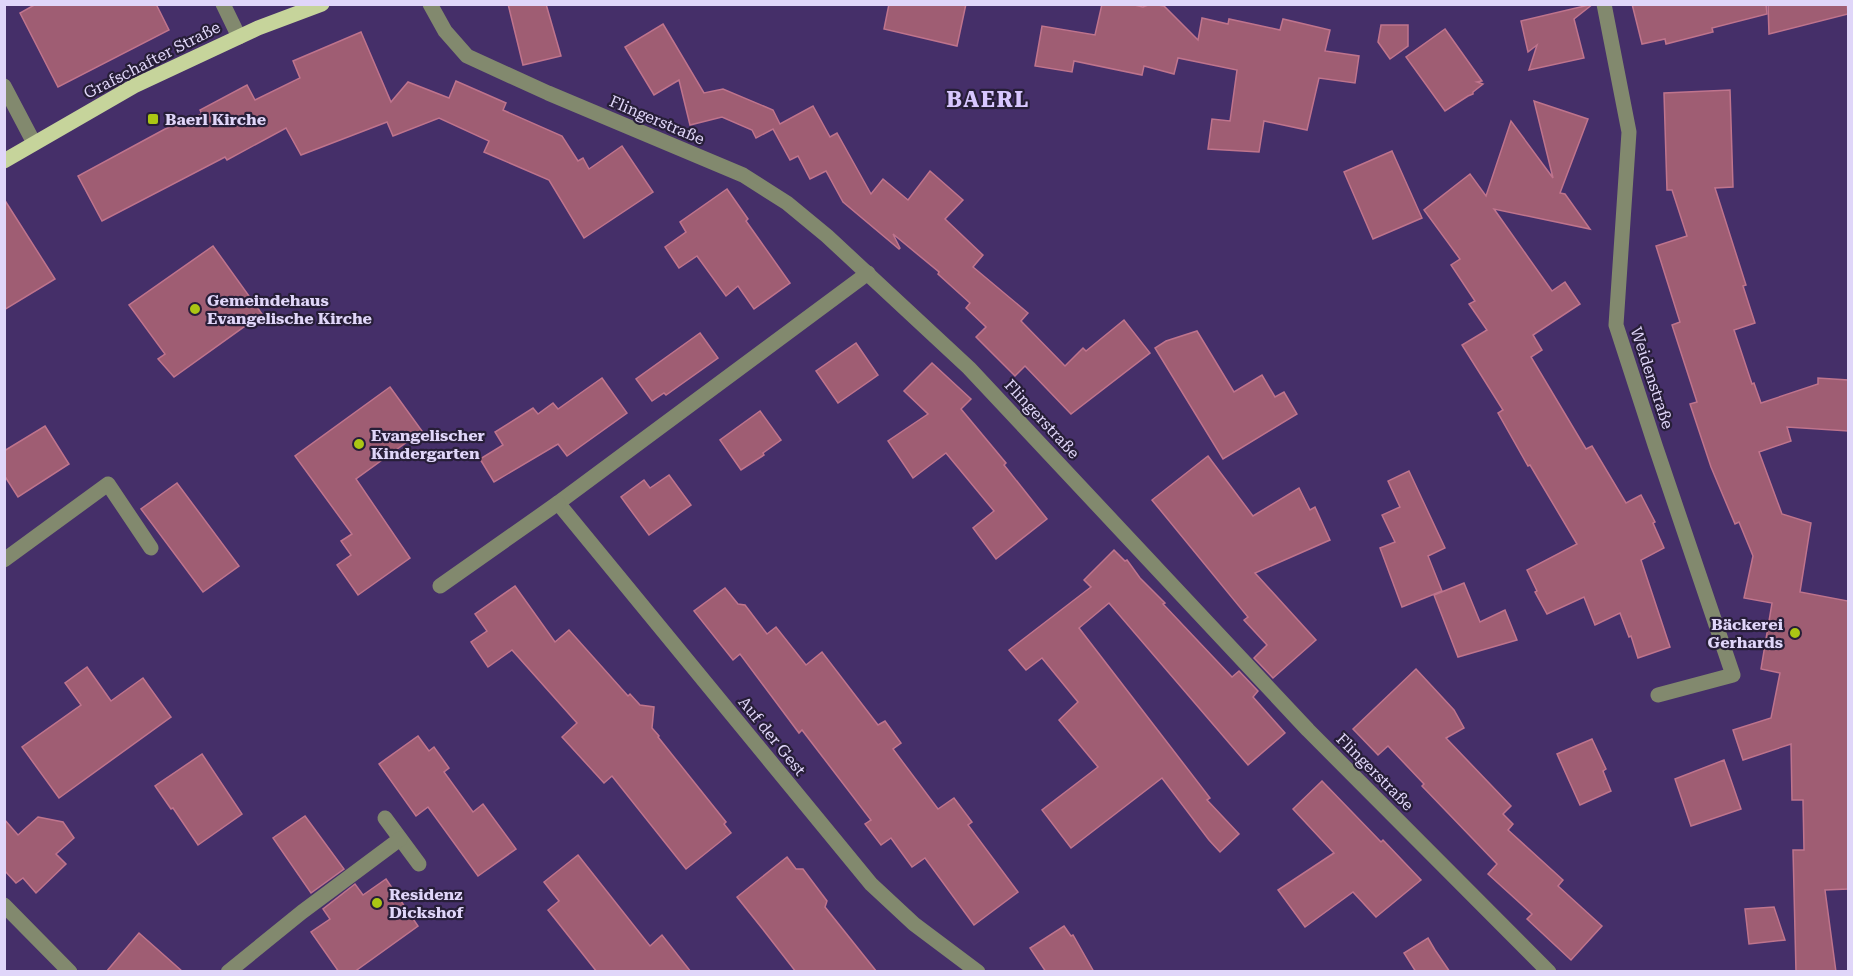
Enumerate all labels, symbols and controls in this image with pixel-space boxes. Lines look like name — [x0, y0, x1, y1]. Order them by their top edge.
street label: Grafschafter Straße — [81, 17, 224, 103]
district label: BAERL — [946, 87, 1030, 112]
street label: Flingerstraße — [607, 91, 708, 149]
place label: Baerl Kirche — [165, 110, 266, 129]
marker: Baerl Kirche — [146, 112, 160, 126]
place label: Gemeindehaus Evangelische Kirche — [207, 291, 372, 328]
marker: Gemeindehaus Evangelische Kirche — [188, 302, 202, 316]
street label: Weidenstraße — [1627, 325, 1678, 432]
street label: Flingerstraße — [1000, 375, 1084, 463]
place label: Evangelischer Kindergarten — [371, 426, 485, 463]
marker: Evangelischer Kindergarten — [352, 437, 366, 451]
place label: Bäckerei Gerhards — [1708, 615, 1784, 652]
marker: Bäckerei Gerhards — [1788, 626, 1802, 640]
street label: Auf der Gest — [734, 693, 810, 779]
street label: Flingerstraße — [1332, 729, 1418, 815]
place label: Residenz Dickshof — [389, 885, 465, 922]
marker: Residenz Dickshof — [370, 896, 384, 910]

